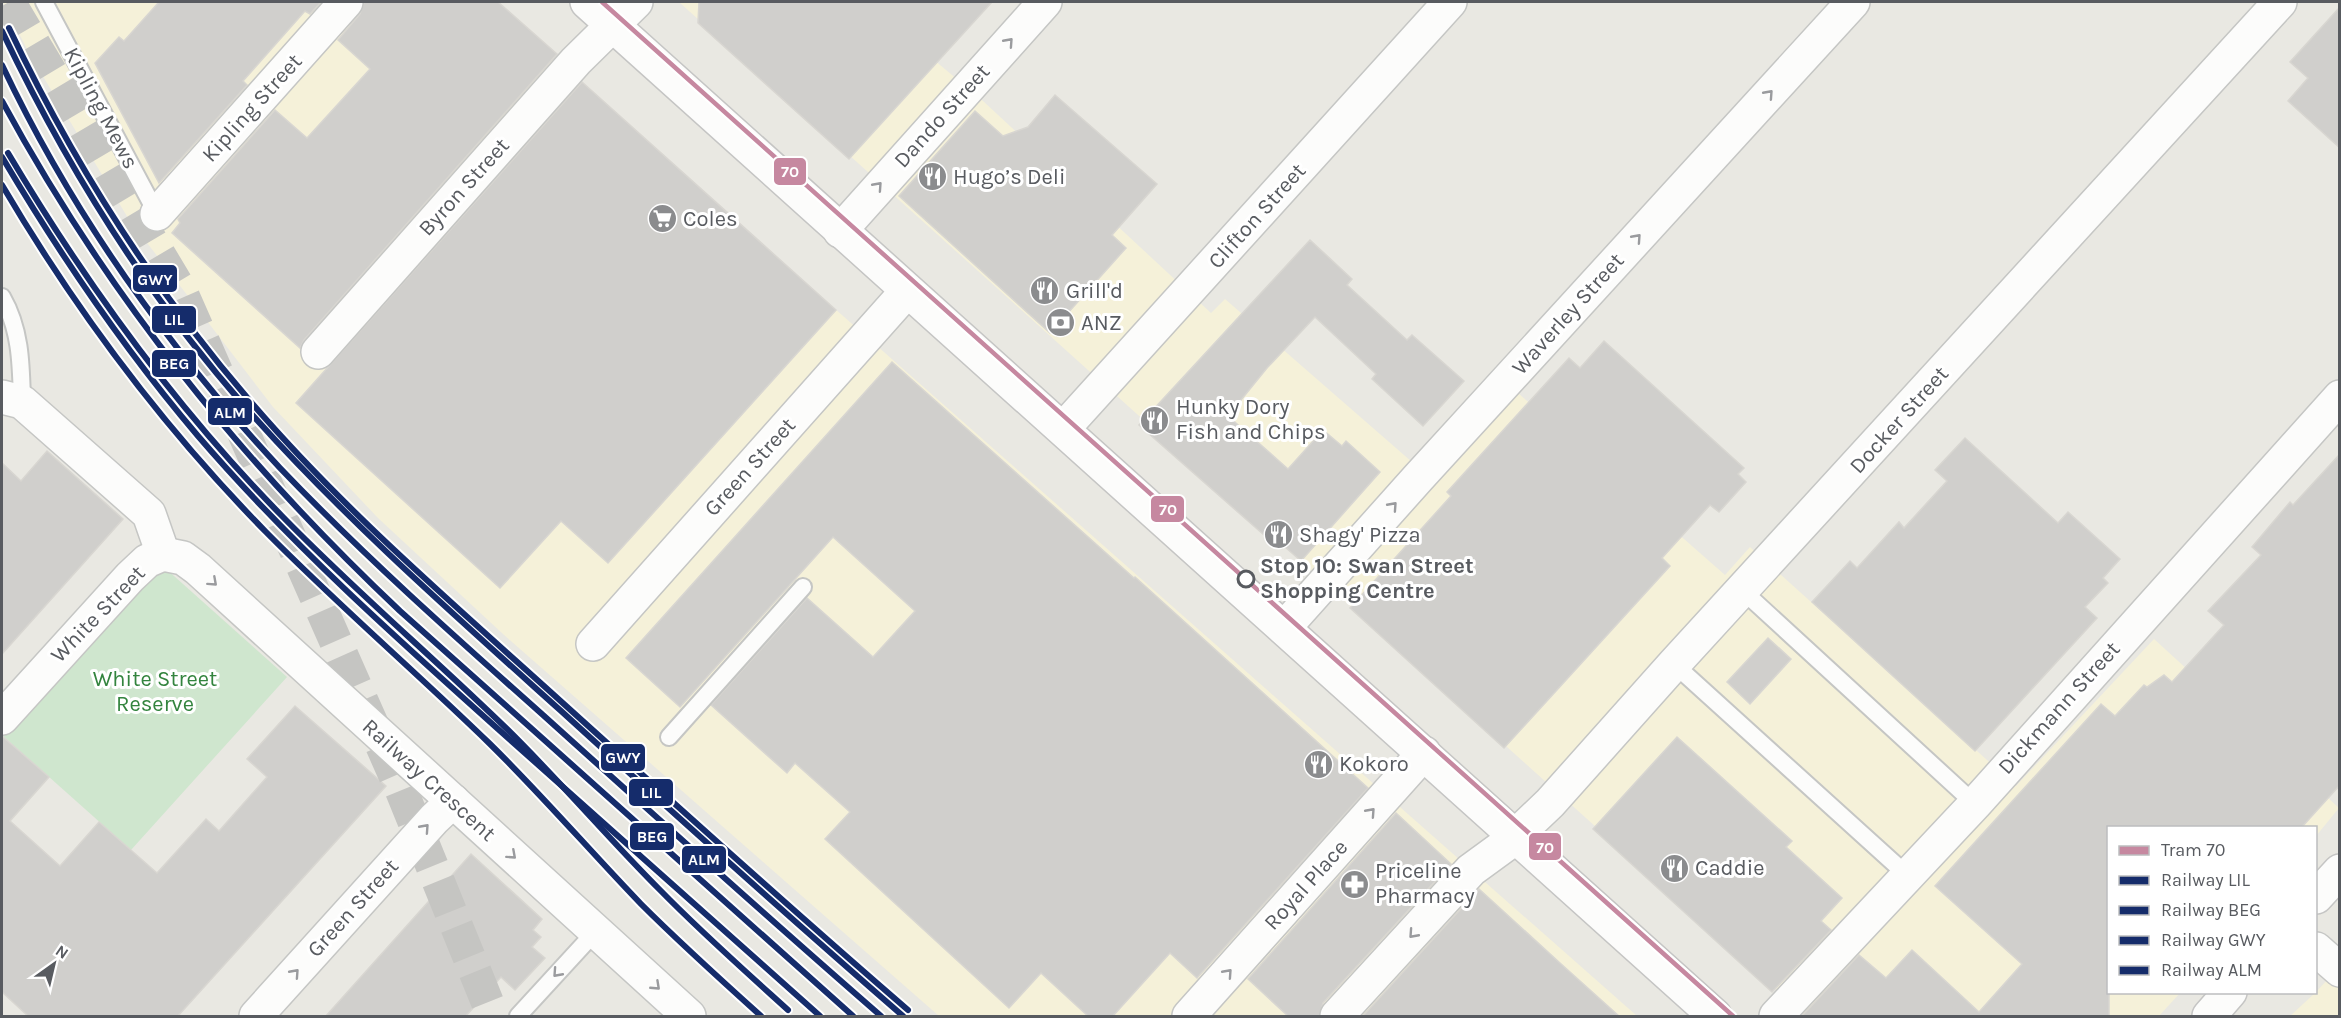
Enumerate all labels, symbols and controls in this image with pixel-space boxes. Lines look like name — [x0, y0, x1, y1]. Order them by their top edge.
one-way arrow — [1002, 38, 1013, 48]
street label: Kipling Mews — [58, 43, 144, 173]
street label: Kipling Street — [197, 48, 307, 168]
street label: Dando Street — [889, 59, 995, 173]
one-way arrow — [1762, 90, 1773, 100]
street label: Byron Street — [413, 133, 515, 241]
line badge: 70 — [773, 157, 807, 186]
street label: Clifton Street — [1203, 158, 1311, 274]
restaurant icon: Hugo’s Deli — [916, 161, 948, 193]
text: 70 — [781, 162, 799, 181]
place label: Hugo’s Deli — [953, 164, 1065, 190]
one-way arrow — [871, 182, 882, 193]
supermarket icon: Coles — [646, 203, 678, 235]
place label: Coles — [683, 206, 738, 232]
one-way arrow — [1630, 234, 1641, 245]
street label: Waverley Street — [1507, 248, 1629, 380]
line badge: GWY — [132, 264, 178, 293]
text: GWY — [137, 270, 173, 289]
restaurant icon: Grill'd — [1029, 275, 1061, 307]
place label: Grill'd — [1066, 278, 1123, 304]
line badge: LIL — [151, 305, 197, 334]
bank icon: ANZ — [1044, 307, 1076, 339]
text: LIL — [164, 310, 184, 329]
place label: ANZ — [1081, 310, 1122, 336]
line badge: BEG — [151, 349, 197, 378]
text: BEG — [159, 354, 189, 373]
street label: Docker Street — [1844, 361, 1954, 479]
place label: Hunky Dory Fish and Chips — [1176, 394, 1326, 445]
line badge: ALM — [207, 397, 253, 426]
text: ALM — [214, 403, 246, 422]
restaurant icon: Hunky Dory Fish and Chips — [1139, 404, 1171, 436]
street label: Green Street — [699, 412, 801, 522]
line badge: 70 — [1150, 495, 1185, 523]
text: 70 — [1159, 500, 1177, 519]
one-way arrow — [1386, 502, 1397, 513]
restaurant icon: Shagy' Pizza — [1262, 519, 1294, 551]
place label: Shagy' Pizza — [1299, 522, 1421, 548]
place label: Stop 10: Swan Street Shopping Centre — [1260, 553, 1474, 604]
street label: White Street — [45, 560, 151, 668]
marker: Stop 10: Swan Street Shopping Centre — [1237, 570, 1255, 588]
one-way arrow — [206, 575, 216, 586]
street label: Dickmann Street — [1993, 636, 2125, 780]
park label: White Street Reserve — [93, 666, 217, 717]
street label: Railway Crescent — [357, 713, 501, 847]
line badge: GWY — [600, 743, 646, 772]
text: GWY — [605, 748, 641, 767]
restaurant icon: Kokoro — [1302, 748, 1334, 780]
place label: Kokoro — [1339, 751, 1409, 777]
line badge: LIL — [628, 778, 674, 807]
text: LIL — [641, 783, 661, 802]
one-way arrow — [1364, 808, 1375, 819]
line badge: BEG — [629, 822, 675, 851]
one-way arrow — [418, 824, 429, 835]
legend — [2107, 826, 2317, 994]
text: BEG — [637, 827, 667, 846]
line badge: 70 — [1528, 832, 1562, 861]
street label: Royal Place — [1259, 835, 1353, 935]
text: 70 — [1536, 838, 1554, 857]
text: Tram 70 — [2161, 839, 2225, 861]
line badge: ALM — [681, 845, 727, 874]
one-way arrow — [505, 848, 516, 859]
text: ALM — [688, 850, 720, 869]
restaurant icon: Caddie — [1658, 852, 1690, 884]
street label: Green Street — [302, 853, 404, 963]
place label: Caddie — [1695, 855, 1765, 881]
place label: Priceline Pharmacy — [1375, 858, 1475, 909]
pharmacy icon: Priceline Pharmacy — [1338, 868, 1370, 900]
text: Railway LIL — [2161, 869, 2250, 891]
text: Railway BEG — [2161, 899, 2261, 921]
one-way arrow — [1409, 927, 1420, 938]
text: Railway GWY — [2161, 929, 2266, 951]
north arrow — [24, 934, 84, 994]
text: N — [52, 941, 72, 963]
text: Railway ALM — [2161, 959, 2262, 981]
one-way arrow — [553, 967, 564, 977]
one-way arrow — [288, 969, 299, 980]
one-way arrow — [1221, 969, 1232, 980]
one-way arrow — [650, 979, 660, 990]

